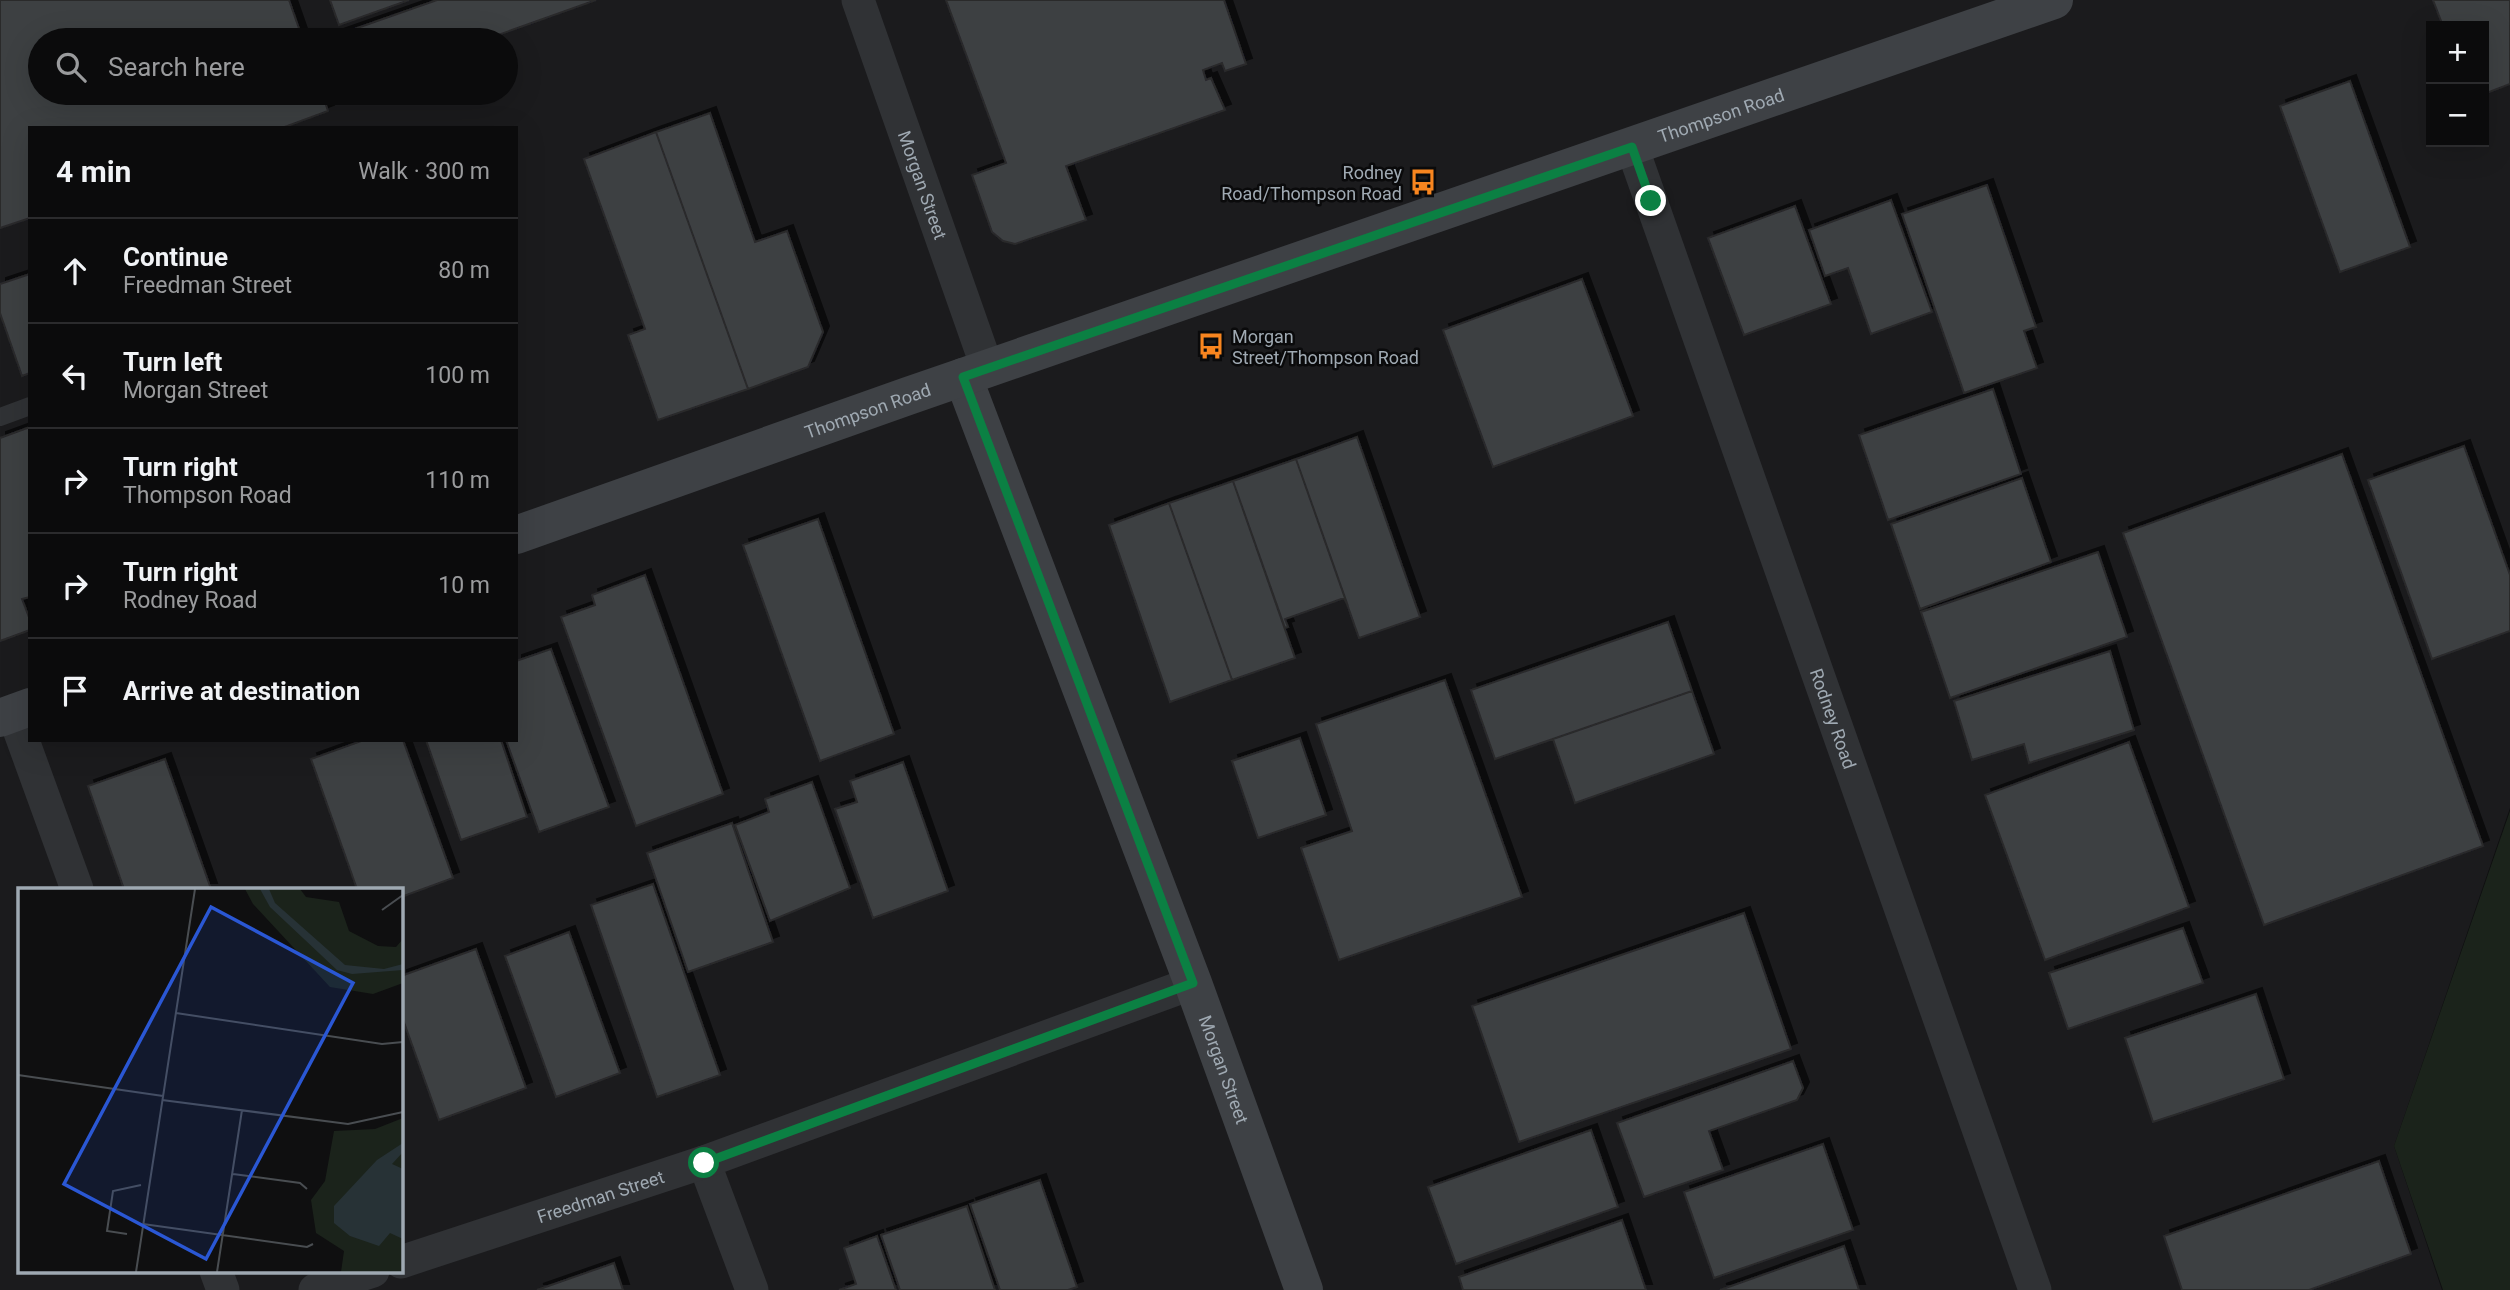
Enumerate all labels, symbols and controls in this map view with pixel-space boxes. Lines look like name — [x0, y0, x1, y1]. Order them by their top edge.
map controls — [2426, 21, 2489, 147]
button: + — [2426, 21, 2489, 84]
search box — [28, 28, 518, 105]
icon: search — [52, 48, 90, 86]
text: Search here — [108, 52, 245, 82]
street label: Thompson Road — [1655, 84, 1787, 147]
button: − — [2426, 84, 2489, 147]
street label: Morgan Street — [894, 128, 952, 242]
text: 4 min — [56, 154, 131, 189]
text: Walk · 300 m — [358, 158, 490, 185]
place label: Rodney Road/Thompson Road — [1221, 162, 1402, 204]
bus stop icon: Rodney Road/Thompson Road — [1408, 167, 1438, 197]
route end — [1635, 185, 1666, 216]
text: Continue — [123, 242, 228, 272]
icon: ahead — [56, 252, 94, 290]
text: 80 m — [438, 257, 490, 284]
text: Freedman Street — [123, 272, 292, 299]
place label: Morgan Street/Thompson Road — [1232, 326, 1419, 368]
bus stop icon: Morgan Street/Thompson Road — [1196, 331, 1226, 361]
text: Turn left — [123, 347, 222, 377]
icon: left — [56, 357, 94, 395]
text: 100 m — [425, 362, 490, 389]
text: Morgan Street — [123, 377, 268, 404]
street label: Thompson Road — [802, 379, 933, 442]
text: Turn right — [123, 452, 238, 482]
icon: right — [56, 462, 94, 500]
text: 110 m — [425, 467, 490, 494]
text: Thompson Road — [123, 482, 292, 509]
text: Turn right — [123, 557, 238, 587]
icon: right — [56, 567, 94, 605]
text: 10 m — [438, 572, 490, 599]
text: Rodney Road — [123, 587, 257, 614]
street label: Rodney Road — [1806, 665, 1861, 772]
icon: arrive — [56, 672, 94, 710]
text: Arrive at destination — [123, 676, 360, 706]
inset map — [18, 888, 402, 1272]
street label: Morgan Street — [1195, 1012, 1253, 1127]
route start — [688, 1147, 719, 1178]
street label: Freedman Street — [534, 1165, 667, 1227]

